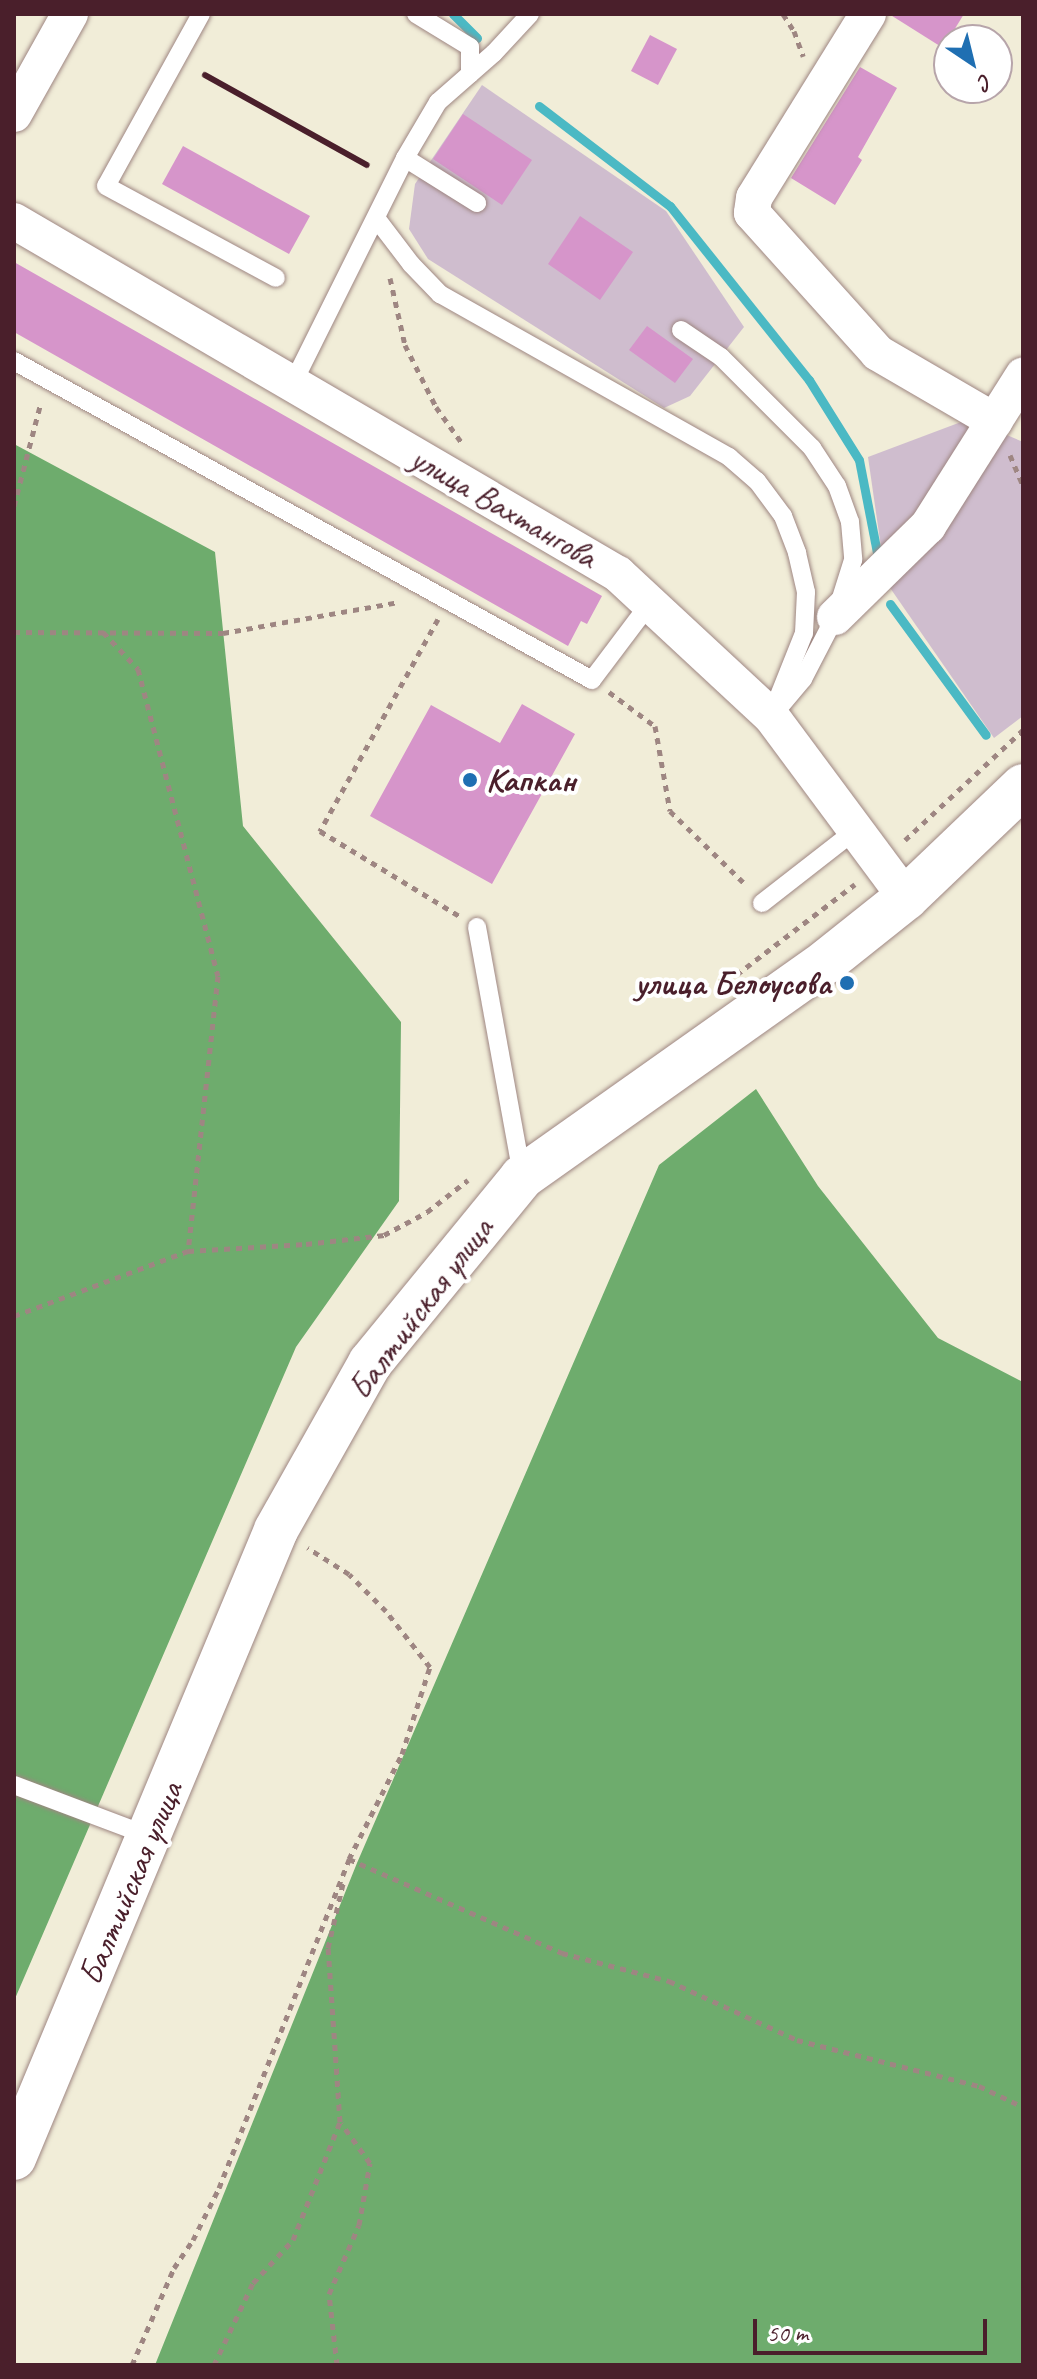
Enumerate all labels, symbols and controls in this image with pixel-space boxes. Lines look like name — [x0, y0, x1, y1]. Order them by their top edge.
north arrow — [933, 24, 1013, 104]
text: С — [973, 67, 998, 97]
street label: улица Вахтангова — [402, 436, 606, 578]
place label: Капкан — [486, 760, 576, 800]
marker: Капкан — [461, 771, 479, 789]
place label: улица Белоусова — [633, 963, 831, 1003]
marker: улица Белоусова — [838, 974, 856, 992]
street label: Балтийская улица — [338, 1208, 502, 1408]
street label: Балтийская улица — [68, 1774, 192, 1992]
scale bar — [757, 2303, 991, 2353]
text: 50 m — [767, 2318, 808, 2348]

